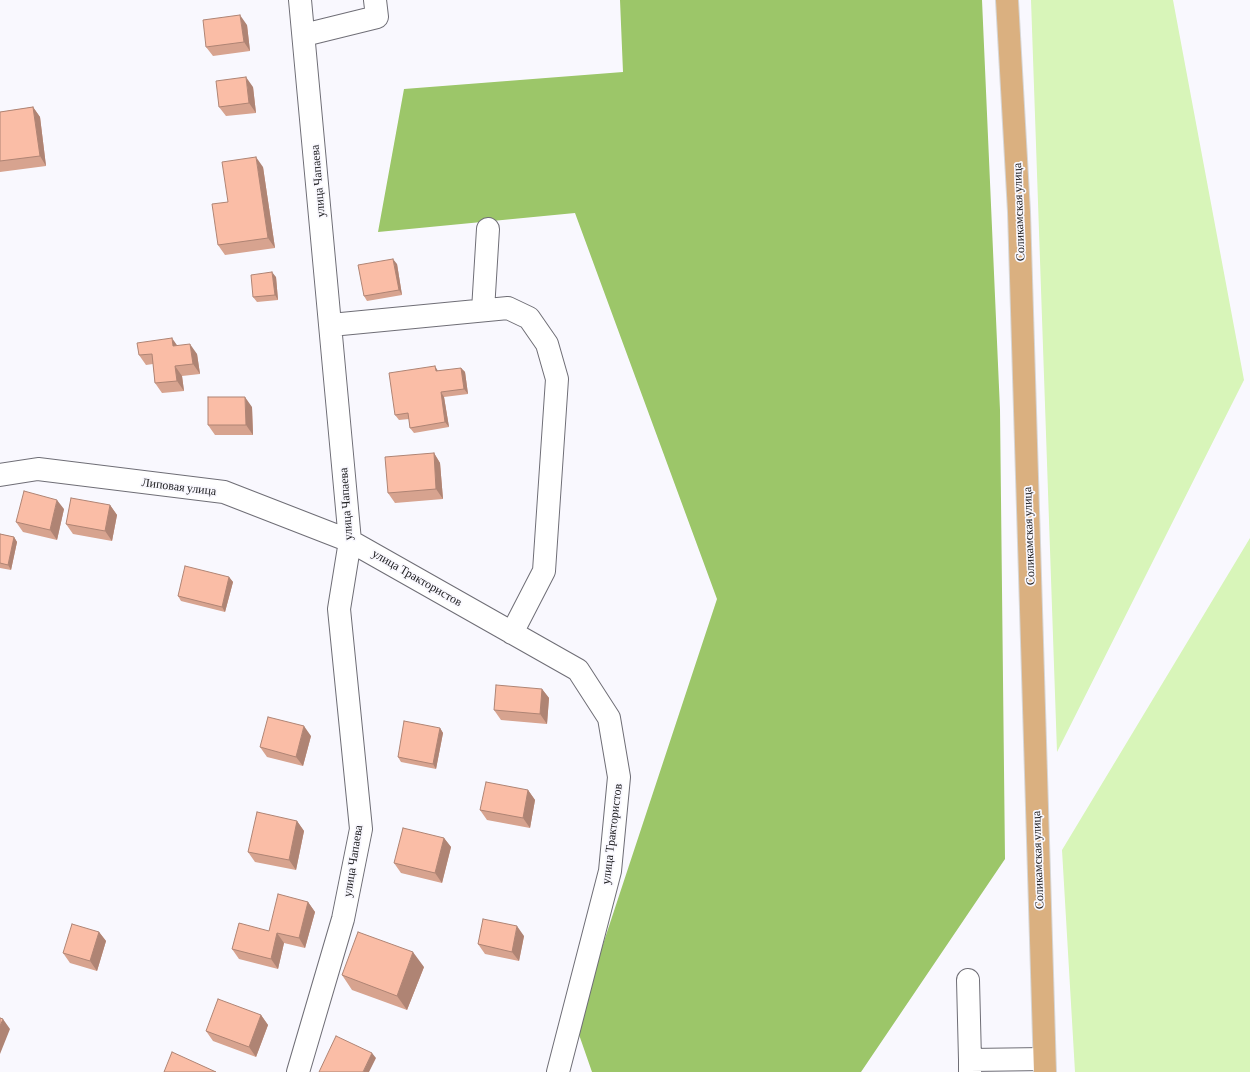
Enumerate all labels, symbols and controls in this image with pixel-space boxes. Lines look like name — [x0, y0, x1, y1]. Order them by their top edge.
street label: улица Чапаева — [308, 144, 328, 218]
street label: Соликамская улица — [1010, 163, 1028, 261]
street label: улица Чапаева — [336, 467, 356, 541]
street label: Липовая улица — [141, 475, 217, 499]
street label: Соликамская улица — [1020, 487, 1038, 585]
street label: улица Трактористов — [370, 546, 464, 610]
street label: улица Трактористов — [599, 783, 625, 885]
street label: Соликамская улица — [1029, 811, 1047, 909]
street label: улица Чапаева — [340, 824, 366, 898]

